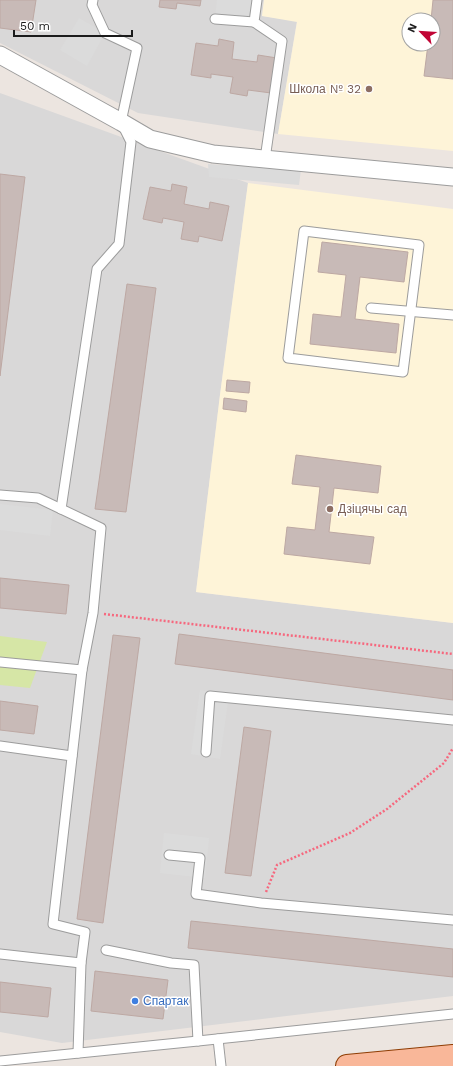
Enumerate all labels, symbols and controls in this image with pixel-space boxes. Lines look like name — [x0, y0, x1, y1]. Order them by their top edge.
scale bar — [14, 12, 132, 38]
north arrow — [401, 12, 441, 52]
text: 50 m — [20, 19, 50, 33]
text: N — [405, 22, 420, 34]
place label: Школа № 32 — [289, 82, 361, 96]
marker: Школа № 32 — [364, 84, 374, 94]
place label: Дзіцячы сад — [338, 502, 407, 516]
marker: Дзіцячы сад — [325, 504, 335, 514]
place label: Спартак — [143, 994, 189, 1008]
marker: Спартак — [130, 996, 140, 1006]

